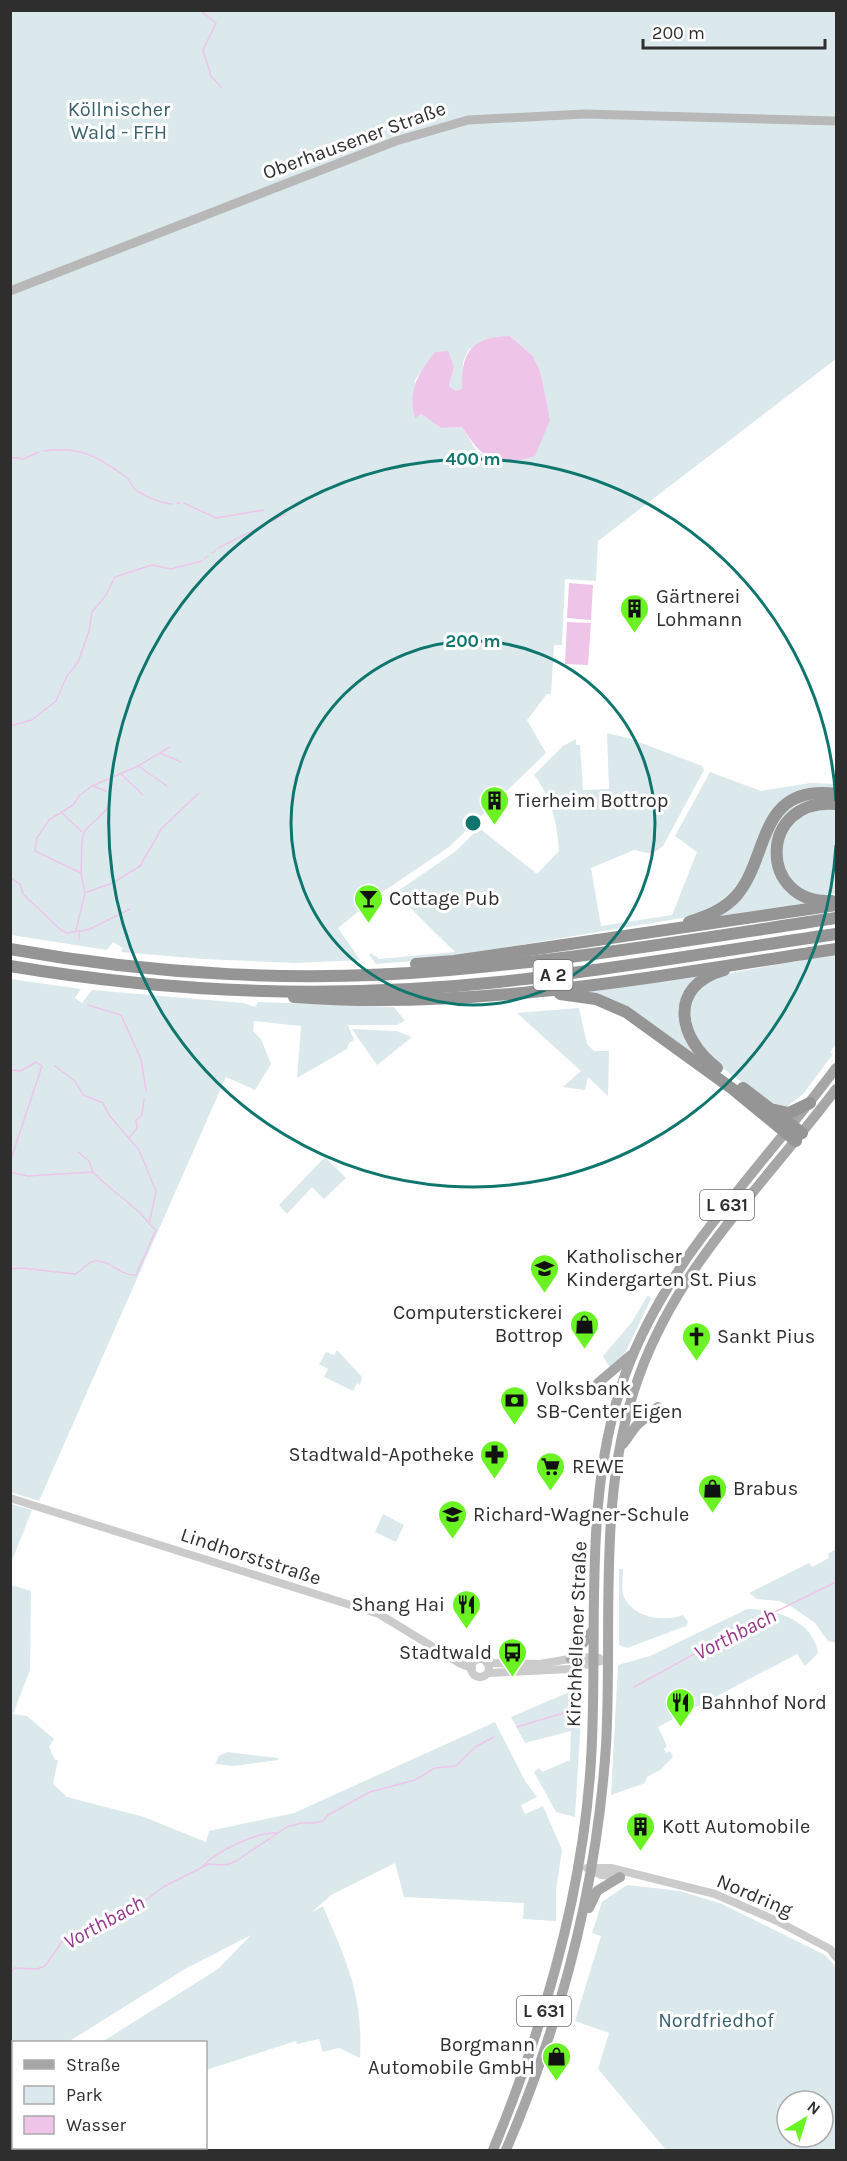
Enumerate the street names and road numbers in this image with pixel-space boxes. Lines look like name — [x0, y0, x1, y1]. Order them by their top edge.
street label: Oberhausener Straße — [260, 97, 449, 184]
road number: A 2 — [534, 960, 572, 990]
road number: L 631 — [700, 1190, 754, 1220]
street label: Lindhorststraße — [178, 1523, 324, 1590]
street label: Kirchhellener Straße — [562, 1541, 591, 1727]
street label: Nordring — [713, 1869, 796, 1922]
road number: L 631 — [517, 1996, 571, 2026]

